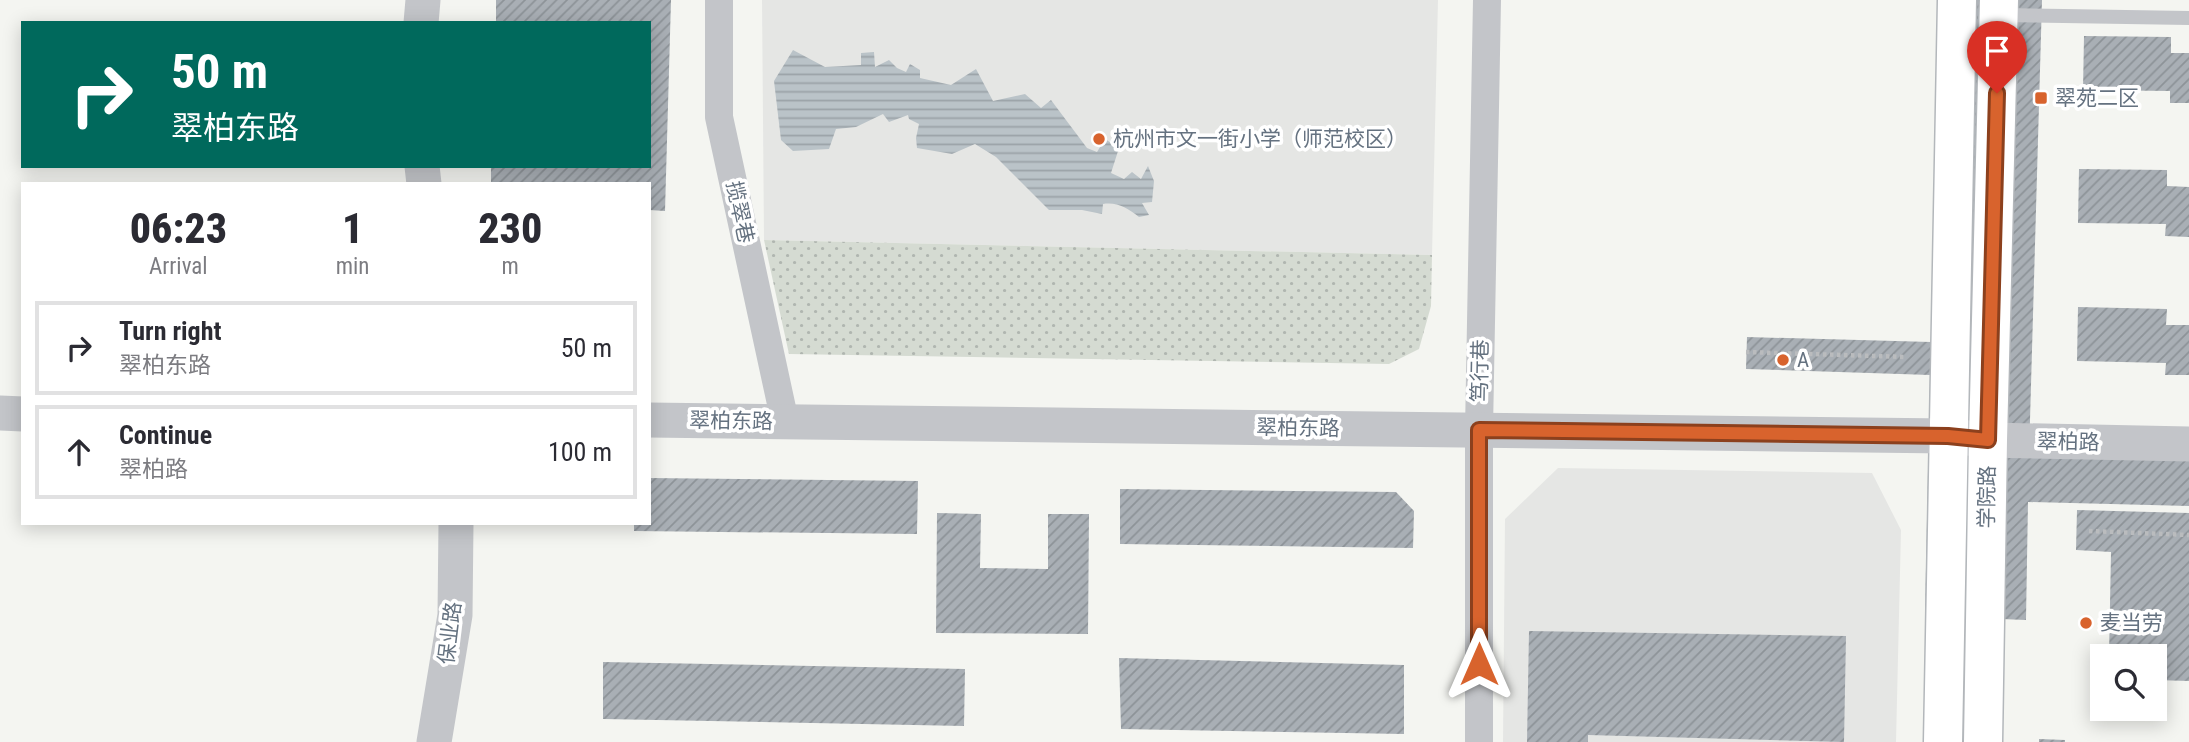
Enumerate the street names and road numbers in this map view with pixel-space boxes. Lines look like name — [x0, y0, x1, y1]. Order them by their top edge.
street label: 揽翠巷 — [722, 179, 758, 245]
street label: 笃行巷 — [1467, 339, 1493, 403]
street label: 翠柏东路 — [689, 408, 773, 434]
street label: 翠柏东路 — [1256, 415, 1340, 441]
street label: 翠柏路 — [2036, 429, 2100, 455]
street label: 学院路 — [1974, 465, 2000, 529]
street label: 保业路 — [434, 600, 466, 666]

